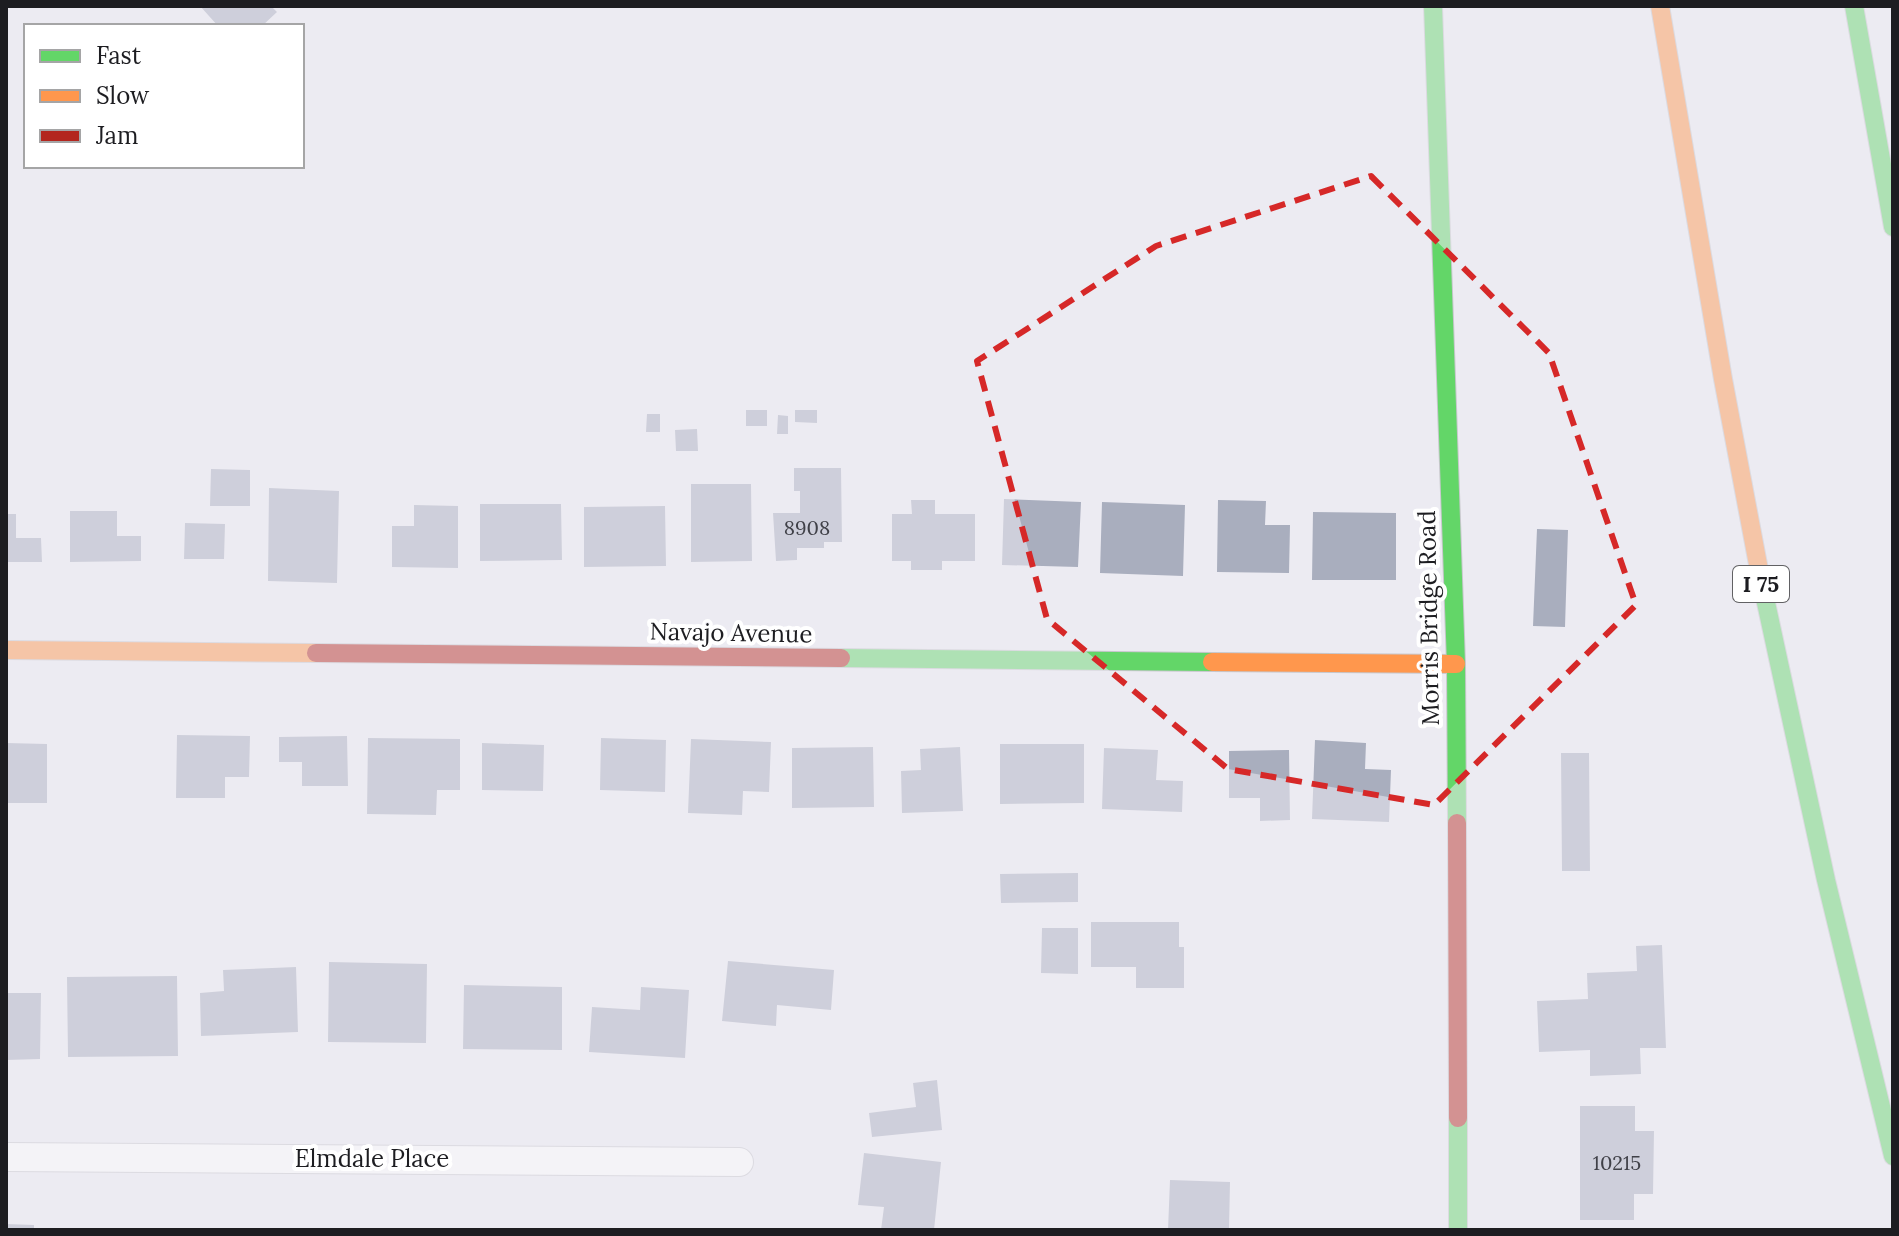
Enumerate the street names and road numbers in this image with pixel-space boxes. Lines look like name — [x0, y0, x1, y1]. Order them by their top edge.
street label: Morris Bridge Road — [1411, 510, 1446, 726]
road number: I 75 — [1733, 566, 1789, 602]
street label: Navajo Avenue — [649, 616, 813, 649]
street label: Elmdale Place — [295, 1143, 449, 1174]

